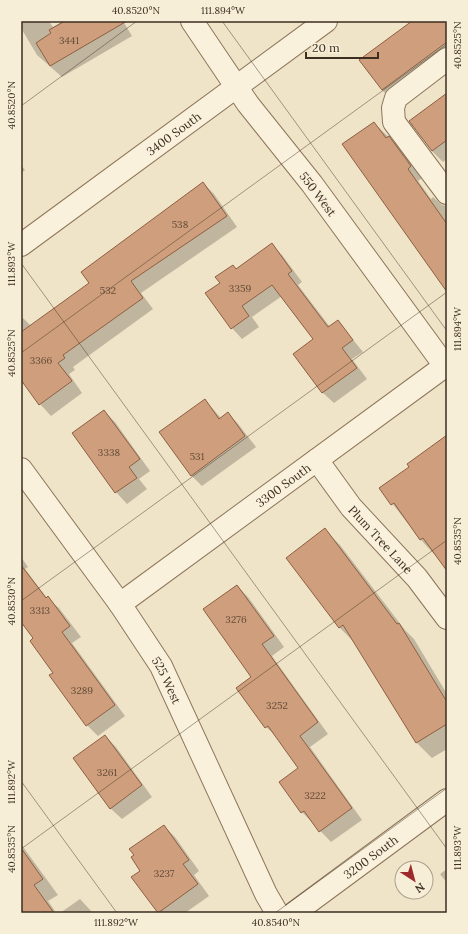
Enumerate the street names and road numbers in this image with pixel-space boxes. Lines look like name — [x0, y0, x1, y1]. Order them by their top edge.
street label: 3400 South — [143, 108, 204, 158]
street label: 550 West — [296, 169, 340, 220]
street label: 3300 South — [253, 460, 313, 510]
street label: Plum Tree Lane — [346, 502, 417, 577]
street label: 525 West — [149, 653, 185, 706]
street label: 3200 South — [340, 831, 401, 882]

